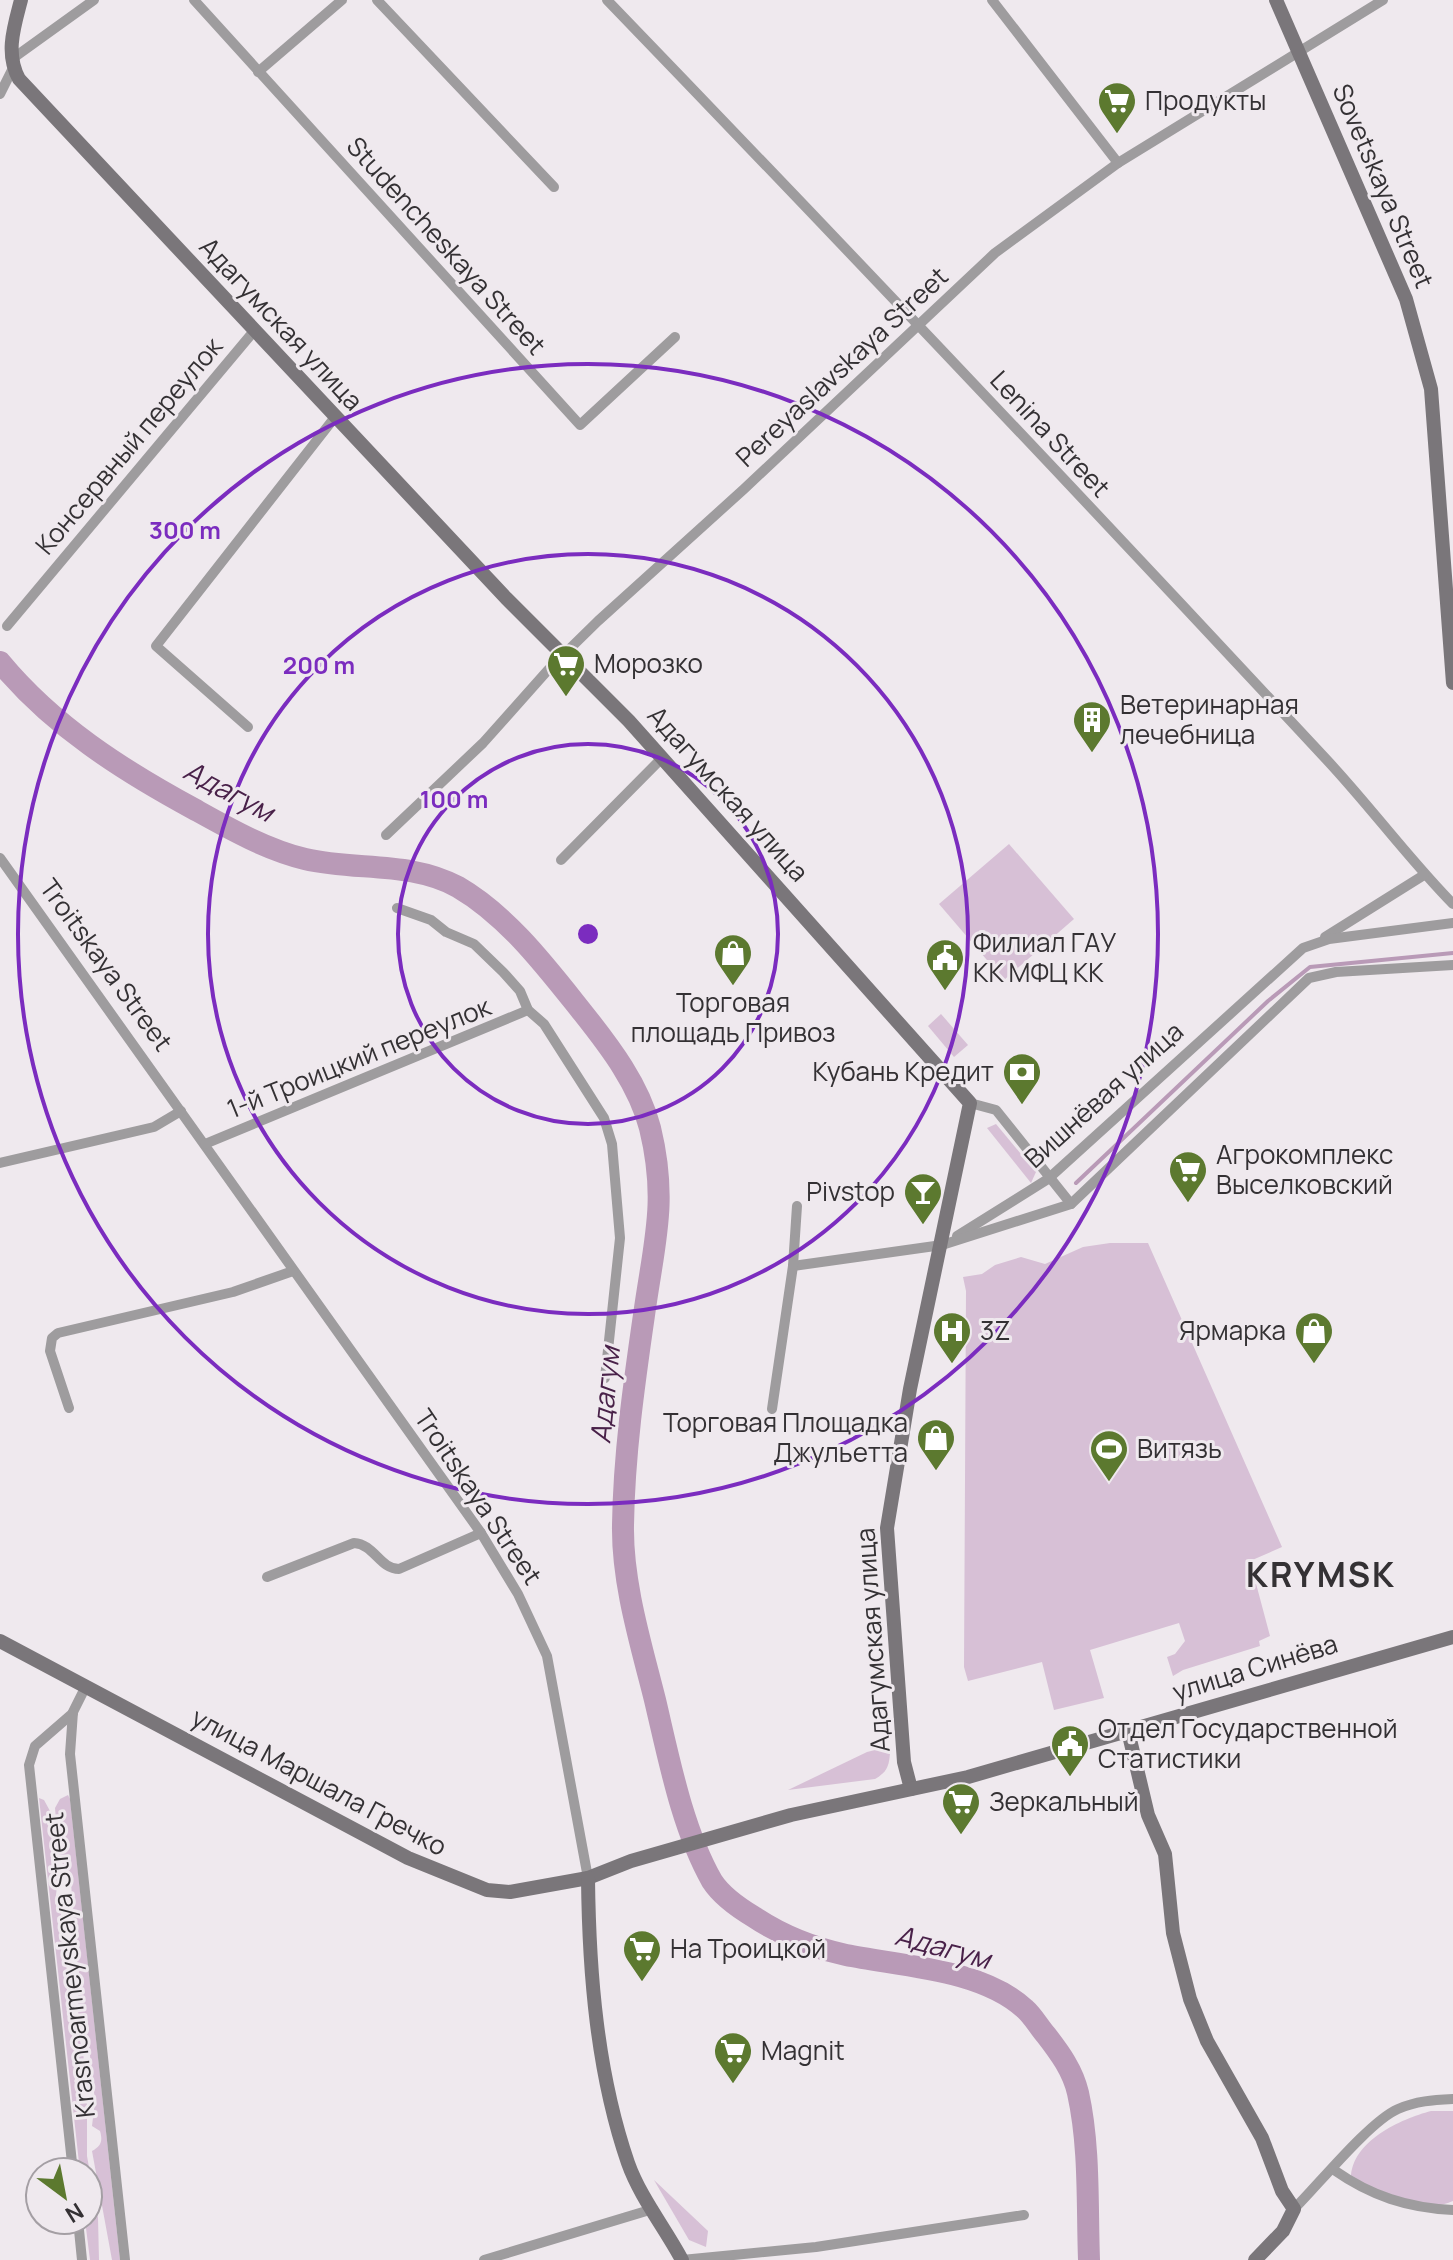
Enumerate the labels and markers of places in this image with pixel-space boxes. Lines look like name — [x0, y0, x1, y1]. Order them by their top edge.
supermarket icon: Продукты — [1096, 80, 1138, 135]
place label: Продукты — [1145, 82, 1267, 118]
supermarket icon: Морозко — [545, 643, 587, 698]
place label: Морозко — [594, 645, 703, 681]
place label: Ветеринарная лечебница — [1120, 686, 1299, 752]
building icon: Ветеринарная лечебница — [1071, 699, 1113, 754]
centre of rings — [574, 920, 602, 948]
place label: Филиал ГАУ КК МФЦ КК — [973, 924, 1117, 990]
shop icon: Торговая площадь Привоз — [712, 932, 754, 987]
public building icon: Филиал ГАУ КК МФЦ КК — [924, 937, 966, 992]
place label: Торговая площадь Привоз — [631, 984, 835, 1050]
bank icon: Кубань Кредит — [1001, 1051, 1043, 1106]
place label: Кубань Кредит — [812, 1053, 994, 1089]
place label: Агрокомплекс Выселковский — [1216, 1136, 1393, 1202]
supermarket icon: Агрокомплекс Выселковский — [1167, 1149, 1209, 1204]
bar icon: Pivstop — [902, 1171, 944, 1226]
place label: Pivstop — [806, 1173, 895, 1209]
hospital icon: 3Z — [931, 1310, 973, 1365]
shop icon: Ярмарка — [1293, 1310, 1335, 1365]
place label: 3Z — [980, 1312, 1010, 1348]
place label: Ярмарка — [1179, 1312, 1286, 1348]
place label: Торговая Площадка Джульетта — [663, 1404, 908, 1470]
shop icon: Торговая Площадка Джульетта — [915, 1417, 957, 1472]
sports icon: Витязь — [1088, 1428, 1130, 1483]
place label: Витязь — [1137, 1430, 1222, 1466]
place label: Отдел Государственной Статистики — [1098, 1710, 1397, 1776]
public building icon: Отдел Государственной Статистики — [1049, 1723, 1091, 1778]
supermarket icon: Зеркальный — [940, 1781, 982, 1836]
place label: Зеркальный — [989, 1783, 1139, 1819]
supermarket icon: На Троицкой — [621, 1928, 663, 1983]
place label: На Троицкой — [670, 1930, 826, 1966]
supermarket icon: Magnit — [712, 2030, 754, 2085]
place label: Magnit — [761, 2032, 845, 2068]

